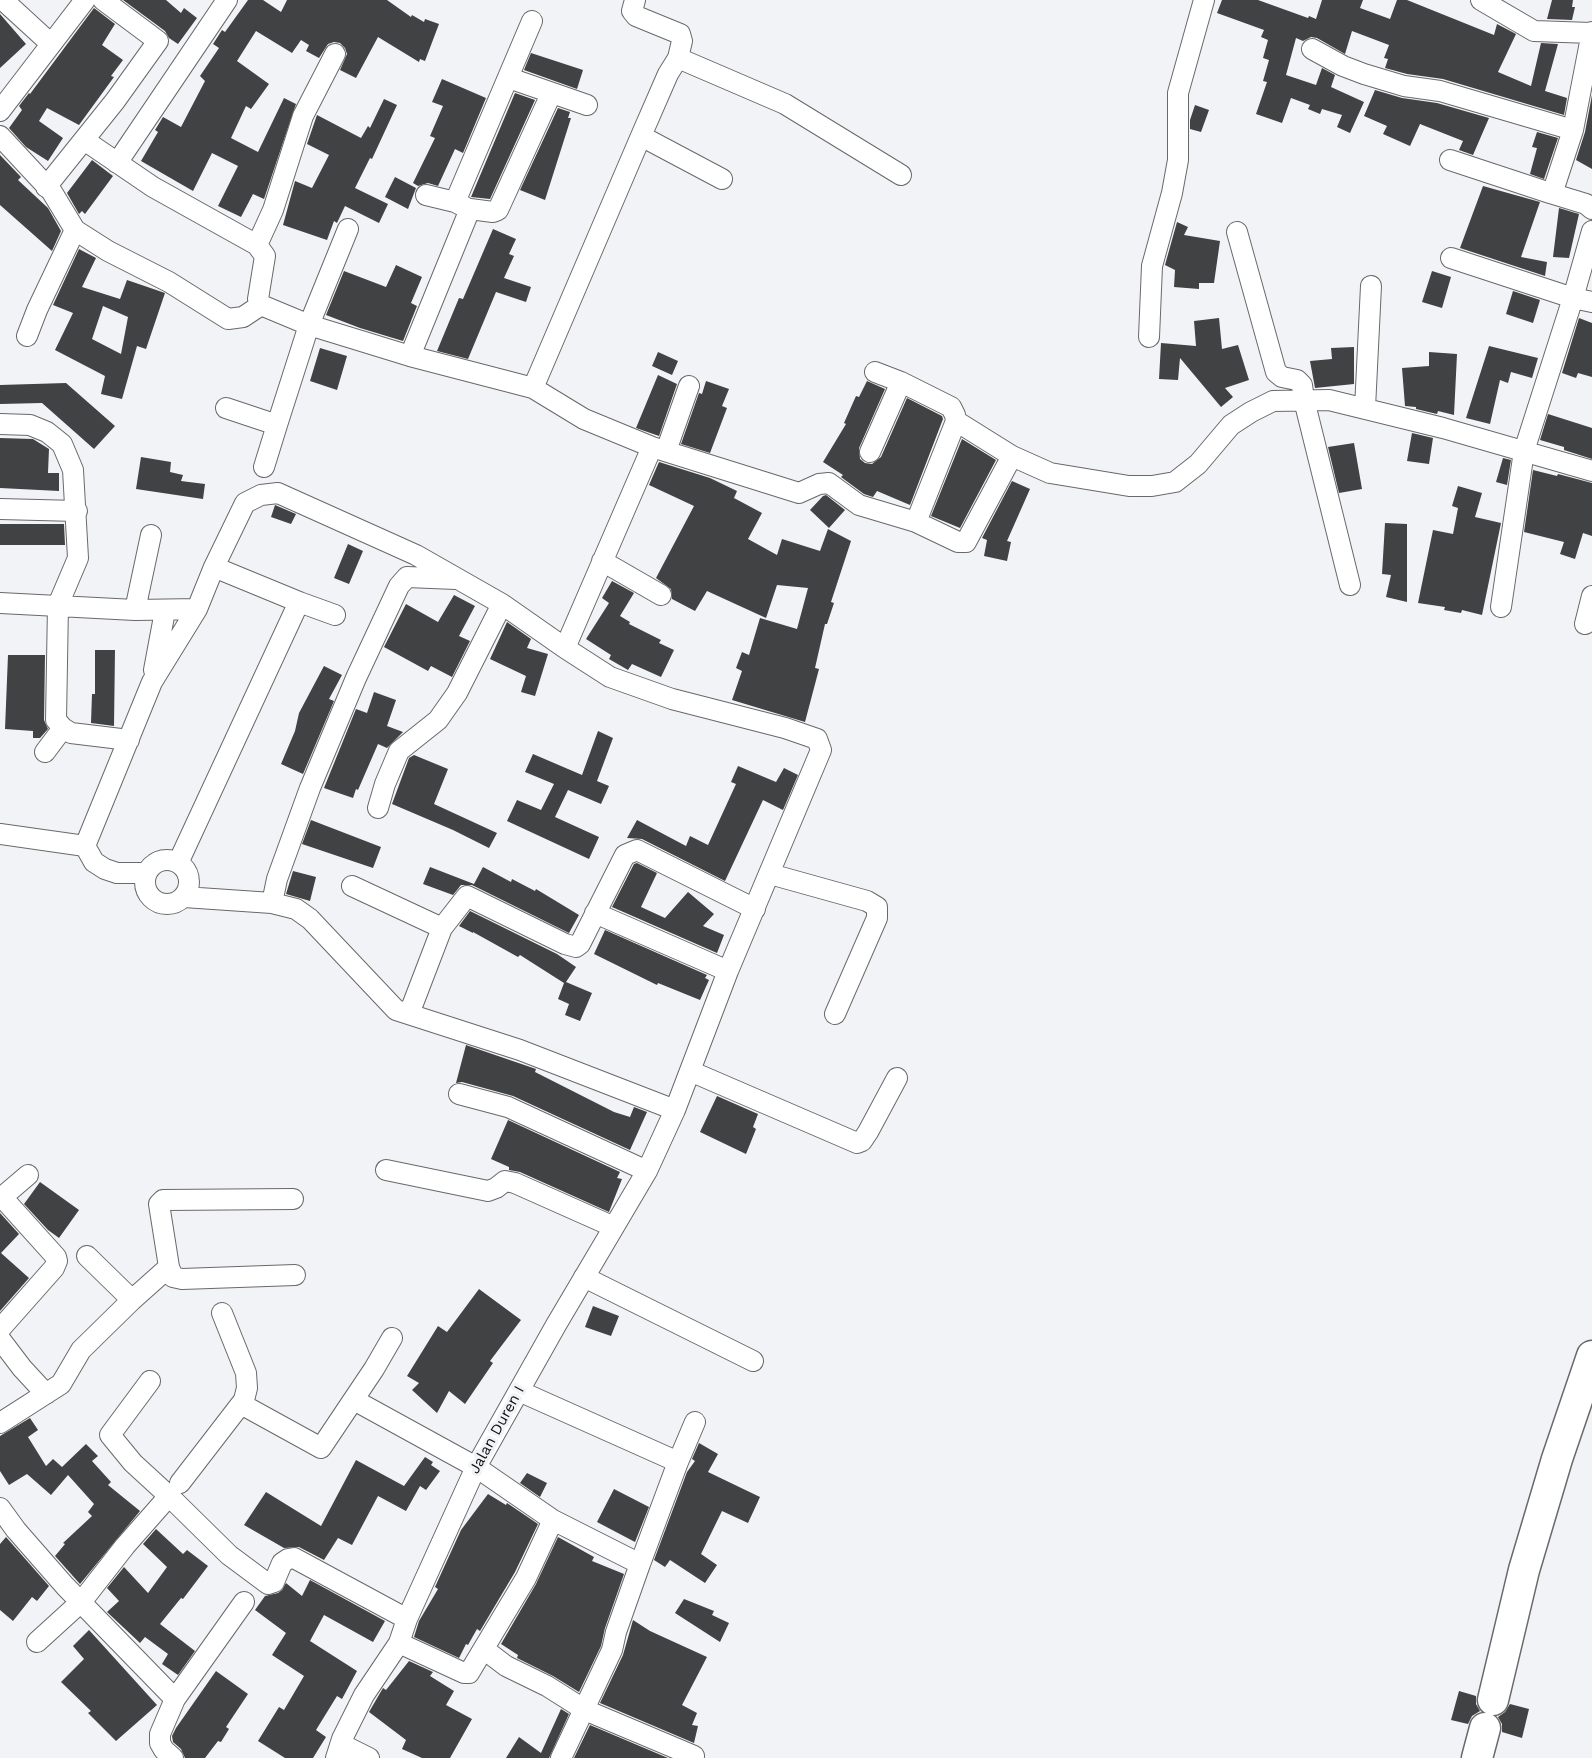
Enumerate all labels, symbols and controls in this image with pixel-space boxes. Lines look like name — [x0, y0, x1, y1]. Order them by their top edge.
street label: Jalan Duren I — [465, 1383, 529, 1477]

